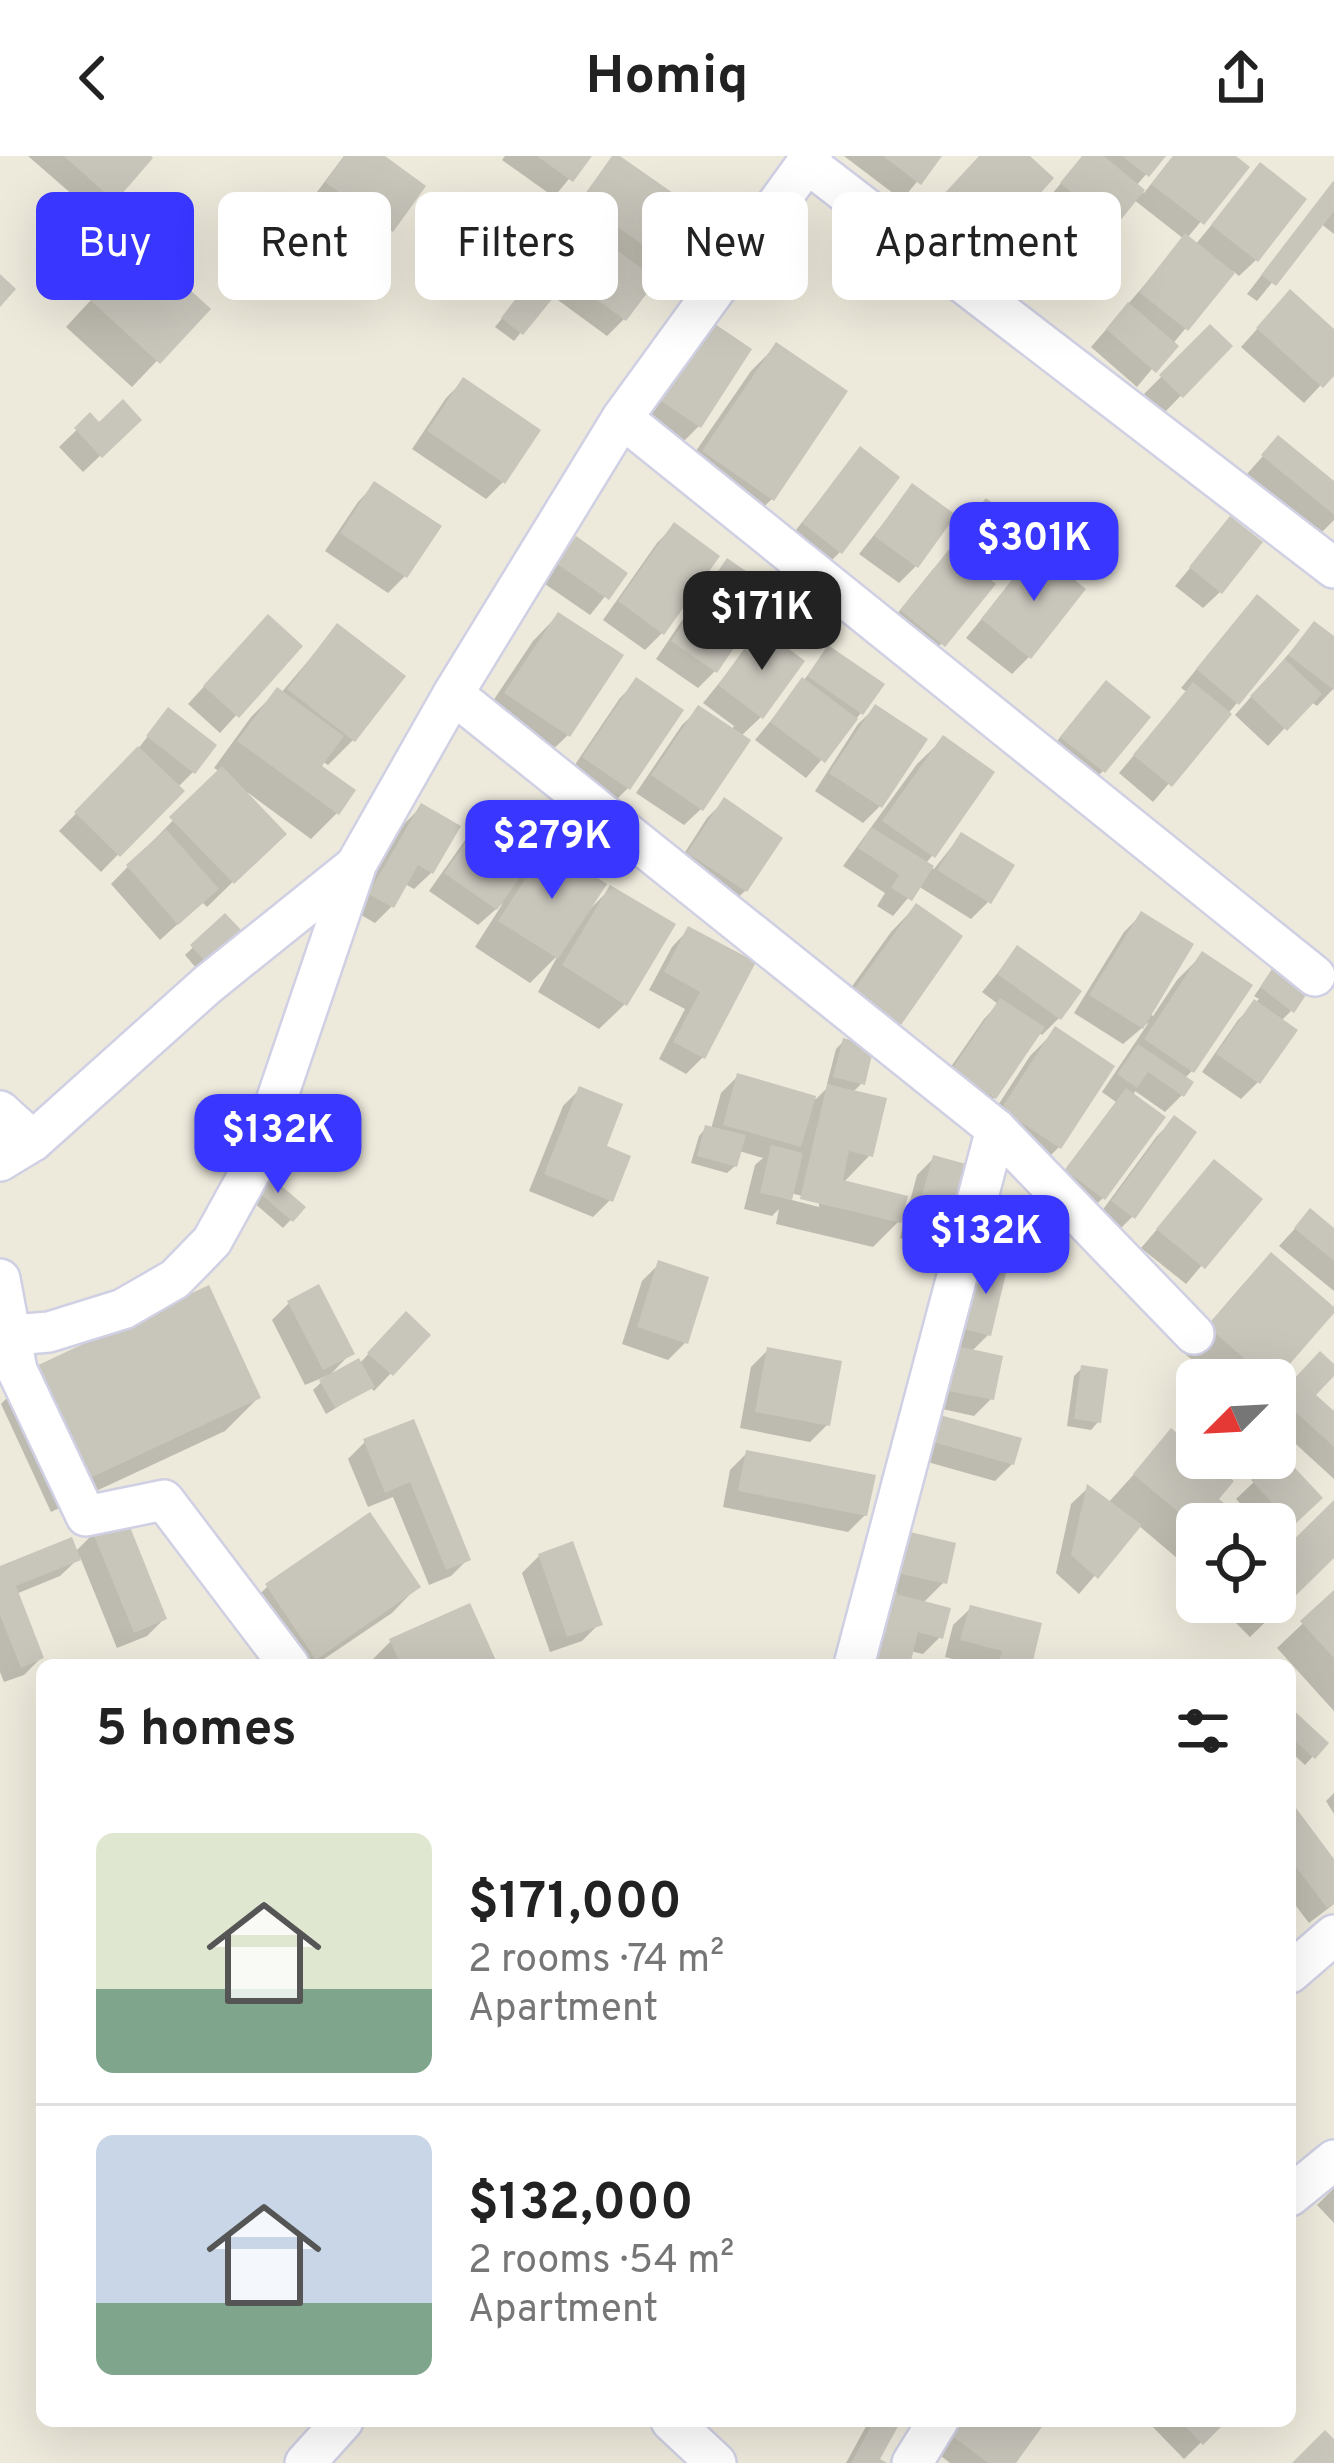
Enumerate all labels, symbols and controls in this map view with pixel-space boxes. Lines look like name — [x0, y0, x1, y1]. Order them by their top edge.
text: Homiq — [586, 44, 748, 113]
icon: back — [60, 45, 126, 111]
icon: share — [1208, 45, 1274, 111]
chip: Buy — [36, 192, 194, 300]
chip: Rent — [218, 192, 391, 300]
chip: Filters — [415, 192, 618, 300]
chip: New — [642, 192, 808, 300]
chip: Apartment — [832, 192, 1121, 300]
pin: $301K — [950, 502, 1118, 604]
text: $301K — [976, 516, 1092, 565]
pin: $171K — [678, 571, 846, 673]
text: $171K — [710, 585, 814, 634]
pin: $279K — [468, 800, 636, 902]
text: $279K — [492, 814, 612, 863]
pin: $132K — [194, 1094, 362, 1196]
text: $132K — [221, 1108, 335, 1157]
pin: $132K — [902, 1195, 1070, 1297]
text: $132K — [929, 1209, 1043, 1258]
north arrow — [1176, 1359, 1296, 1479]
map controls — [1176, 1359, 1296, 1623]
button: locate — [1176, 1503, 1296, 1623]
icon: filters — [1170, 1698, 1236, 1764]
text: 5 homes — [96, 1699, 297, 1764]
text: $171,000 — [468, 1872, 682, 1937]
icon: home — [192, 1881, 336, 2025]
text: 2 rooms · 74 m² — [468, 1937, 724, 1986]
text: Apartment — [468, 1986, 658, 2035]
text: $132,000 — [468, 2173, 694, 2238]
icon: home — [192, 2183, 336, 2327]
text: 2 rooms · 54 m² — [468, 2238, 734, 2287]
text: Apartment — [468, 2287, 658, 2336]

